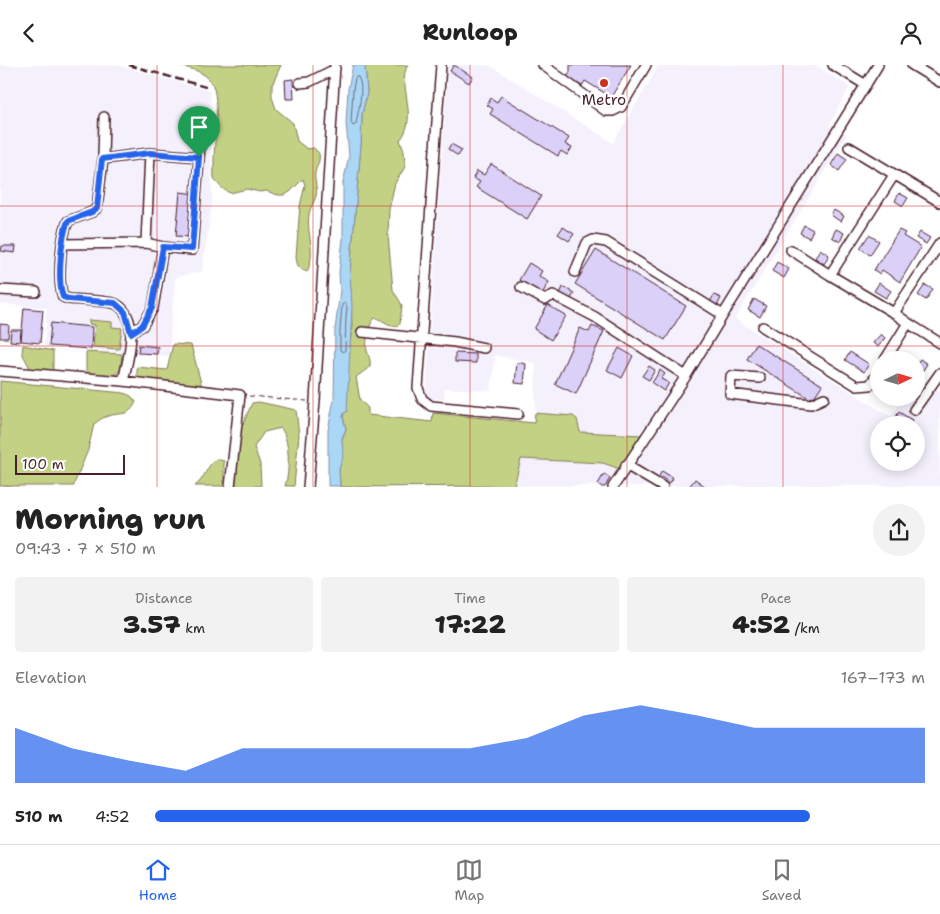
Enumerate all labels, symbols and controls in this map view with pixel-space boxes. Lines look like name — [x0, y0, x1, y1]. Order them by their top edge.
text: Runloop — [422, 18, 518, 47]
icon: back — [15, 19, 43, 47]
icon: person — [897, 19, 925, 47]
marker: Metro — [598, 77, 610, 89]
place label: Metro — [582, 90, 626, 110]
pin — [178, 106, 220, 157]
icon: arrive — [185, 113, 213, 141]
north arrow — [870, 351, 925, 406]
map controls — [870, 351, 925, 471]
button: locate — [870, 416, 925, 471]
scale bar — [15, 452, 125, 475]
text: 100 m — [22, 455, 64, 473]
text: Morning run — [15, 500, 205, 538]
button: share — [873, 504, 925, 556]
text: 09:43 · 7 × 510 m — [15, 538, 156, 559]
text: Distance — [135, 589, 193, 607]
text: Time — [454, 589, 486, 607]
text: Pace — [761, 589, 791, 607]
text: 3.57 — [123, 607, 181, 641]
text: 17:22 — [434, 607, 506, 641]
text: 4:52 — [732, 607, 790, 641]
text: km — [181, 619, 205, 637]
text: /km — [790, 619, 820, 637]
text: Elevation — [15, 667, 87, 688]
text: 167–173 m — [841, 667, 925, 688]
text: 510 m — [15, 806, 62, 827]
text: 4:52 — [95, 806, 130, 827]
tab: Home — [139, 856, 177, 904]
tab: Map — [454, 856, 484, 904]
tab: Saved — [762, 856, 801, 904]

